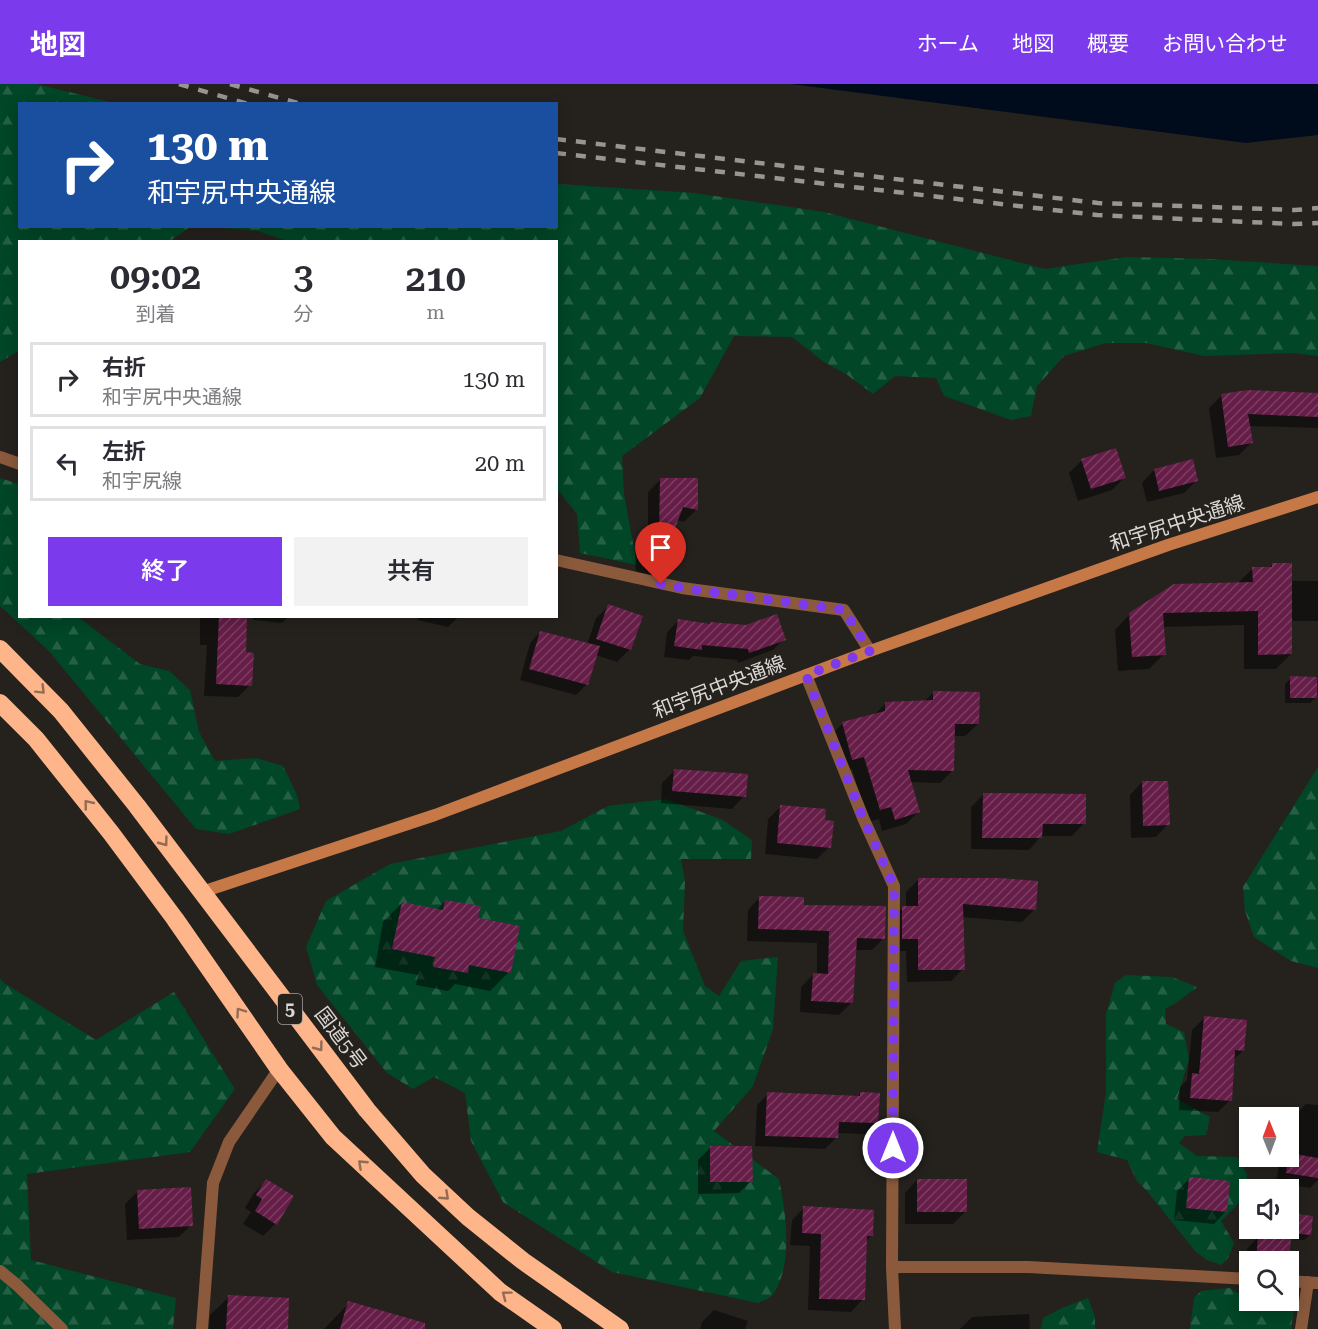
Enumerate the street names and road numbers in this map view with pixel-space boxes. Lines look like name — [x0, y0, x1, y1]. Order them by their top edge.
street label: 和宇尻中央通線 — [1107, 490, 1247, 556]
street label: 和宇尻中央通線 — [649, 651, 789, 723]
road number: 5 — [278, 994, 302, 1024]
street label: 国道5号 — [310, 1002, 372, 1074]

